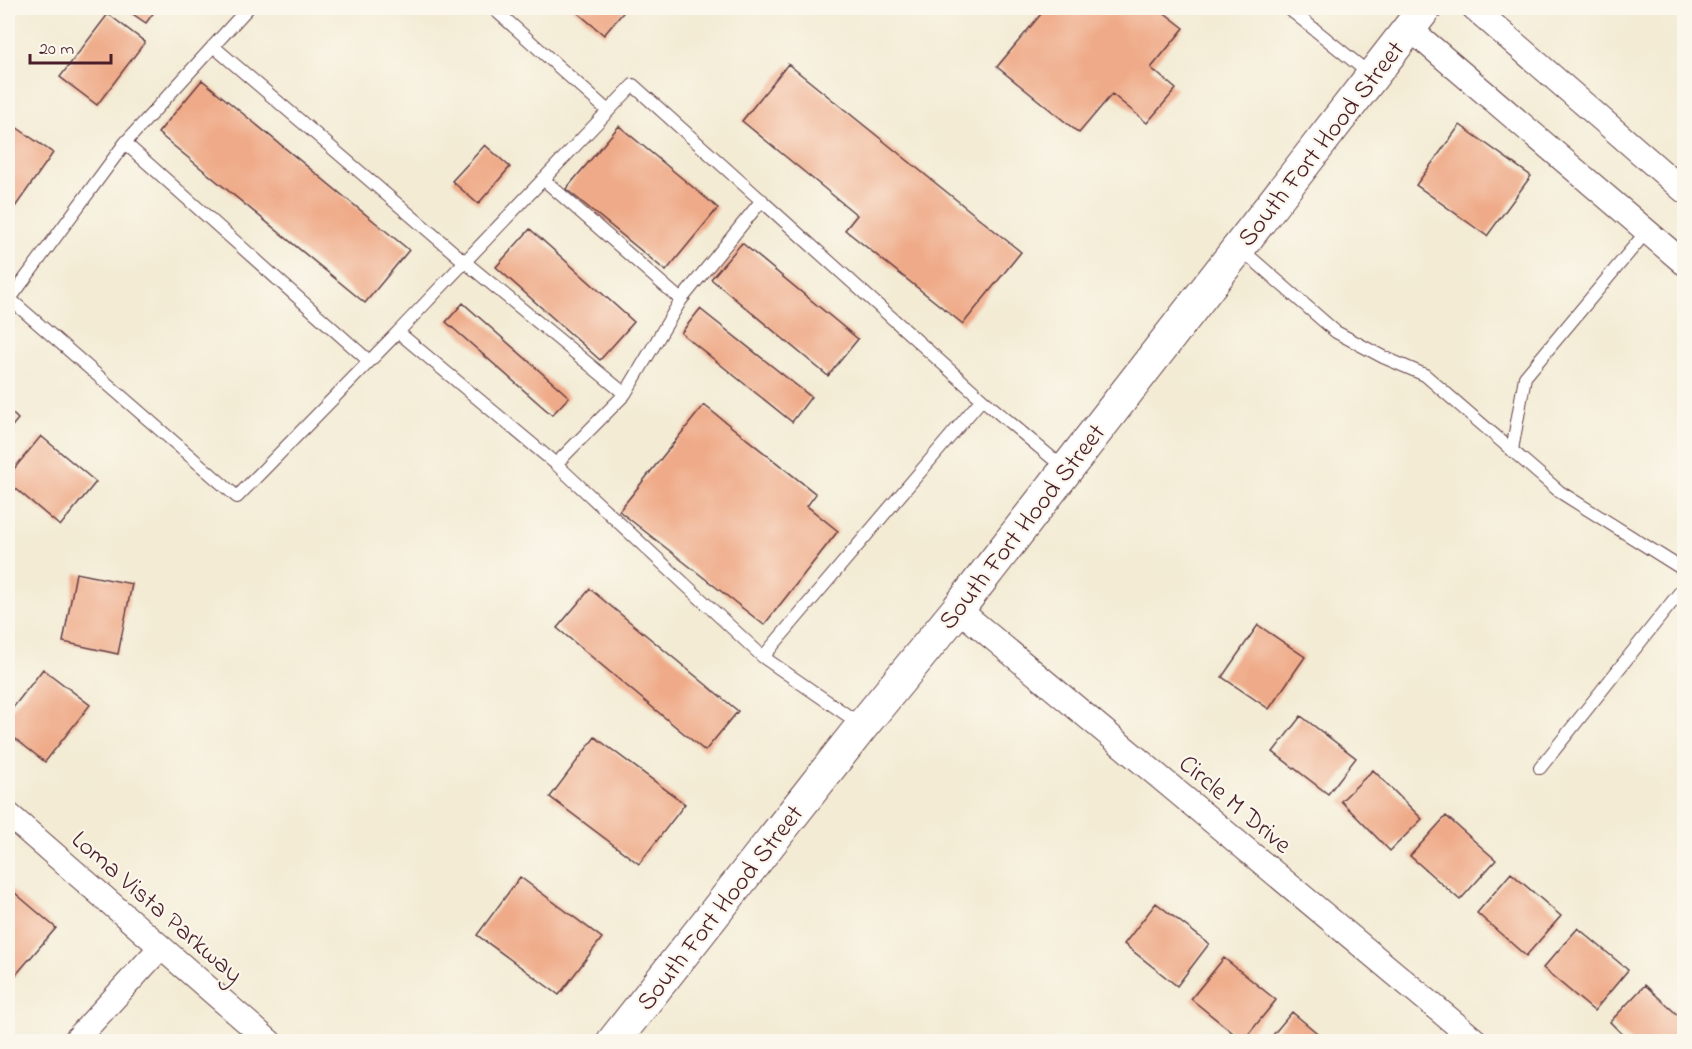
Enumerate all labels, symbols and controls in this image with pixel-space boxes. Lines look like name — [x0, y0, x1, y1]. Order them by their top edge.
scale bar — [30, 27, 111, 65]
street label: South Fort Hood Street — [1230, 33, 1415, 256]
text: 20 m — [39, 37, 74, 63]
street label: South Fort Hood Street — [931, 416, 1116, 639]
street label: Circle M Drive — [1169, 747, 1299, 864]
street label: South Fort Hood Street — [629, 797, 814, 1020]
street label: Loma Vista Parkway — [62, 823, 250, 994]

